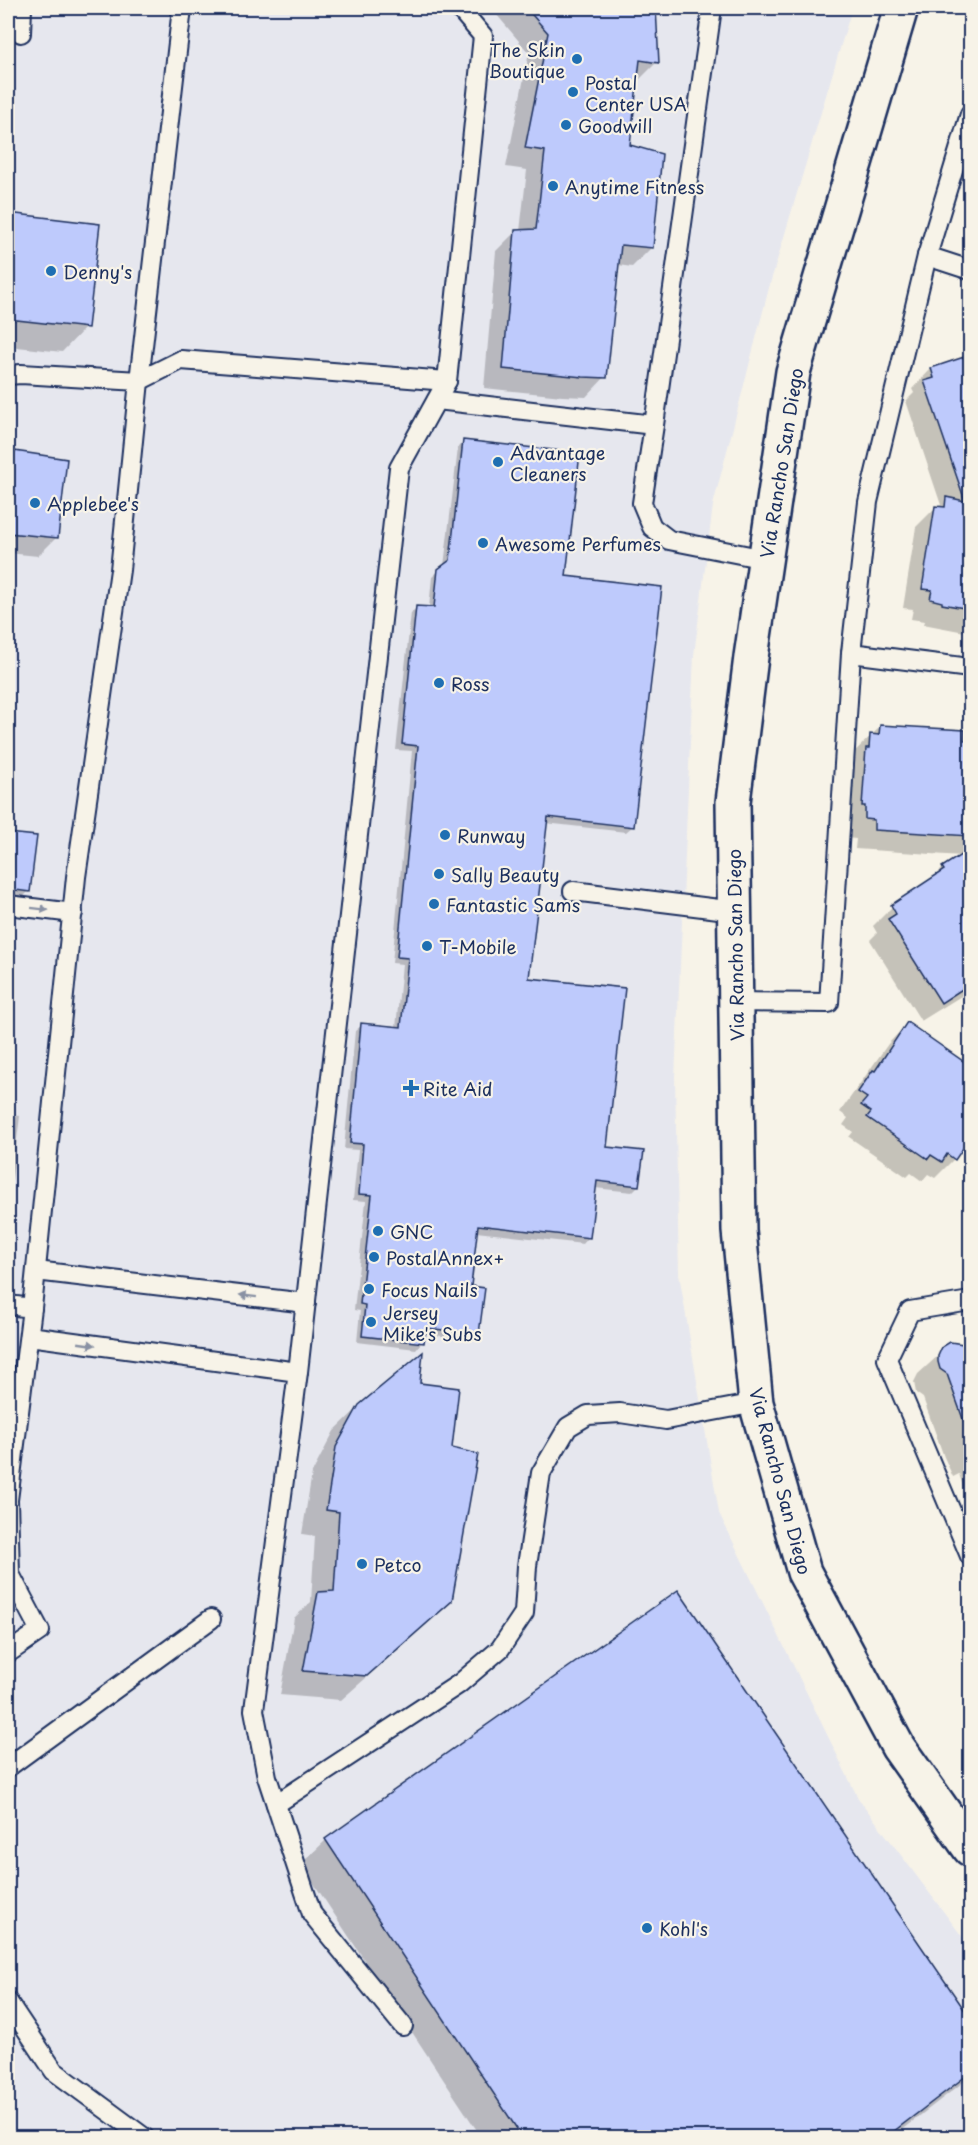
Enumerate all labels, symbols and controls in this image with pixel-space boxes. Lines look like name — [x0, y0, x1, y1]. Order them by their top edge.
place label: The Skin Boutique — [488, 36, 565, 84]
marker: The Skin Boutique — [570, 52, 584, 66]
place label: Postal Center USA — [585, 69, 687, 117]
marker: Postal Center USA — [566, 85, 580, 99]
place label: Goodwill — [578, 112, 652, 139]
marker: Goodwill — [559, 118, 573, 132]
place label: Anytime Fitness — [565, 173, 704, 200]
marker: Anytime Fitness — [546, 179, 560, 193]
place label: Denny's — [63, 258, 132, 285]
marker: Denny's — [44, 264, 58, 278]
street label: Via Rancho San Diego — [753, 366, 809, 560]
place label: Advantage Cleaners — [510, 439, 605, 487]
marker: Advantage Cleaners — [491, 455, 505, 469]
place label: Applebee's — [47, 490, 139, 517]
marker: Applebee's — [28, 496, 42, 510]
place label: Awesome Perfumes — [495, 530, 661, 557]
marker: Awesome Perfumes — [476, 536, 490, 550]
place label: Ross — [451, 670, 489, 697]
marker: Ross — [432, 676, 446, 690]
place label: Runway — [457, 822, 525, 849]
marker: Runway — [438, 828, 452, 842]
street label: Via Rancho San Diego — [720, 849, 750, 1041]
place label: Sally Beauty — [451, 861, 560, 888]
marker: Sally Beauty — [432, 867, 446, 881]
place label: Fantastic Sams — [446, 891, 580, 918]
marker: Fantastic Sams — [427, 897, 441, 911]
one-way arrow — [31, 904, 50, 914]
place label: T-Mobile — [439, 933, 517, 960]
marker: T-Mobile — [420, 939, 434, 953]
place label: Rite Aid — [423, 1075, 493, 1102]
marker: Rite Aid — [404, 1081, 418, 1095]
place label: GNC — [390, 1218, 433, 1245]
marker: GNC — [371, 1224, 385, 1238]
place label: PostalAnnex+ — [386, 1244, 505, 1271]
marker: PostalAnnex+ — [367, 1250, 381, 1264]
place label: Focus Nails — [381, 1276, 478, 1303]
marker: Focus Nails — [362, 1282, 376, 1296]
one-way arrow — [238, 1292, 257, 1301]
place label: Jersey Mike's Subs — [383, 1299, 482, 1347]
marker: Jersey Mike's Subs — [364, 1315, 378, 1329]
one-way arrow — [77, 1339, 96, 1348]
street label: Via Rancho San Diego — [743, 1385, 819, 1577]
place label: Petco — [374, 1551, 422, 1578]
marker: Petco — [355, 1557, 369, 1571]
place label: Kohl's — [659, 1915, 708, 1942]
marker: Kohl's — [640, 1921, 654, 1935]

